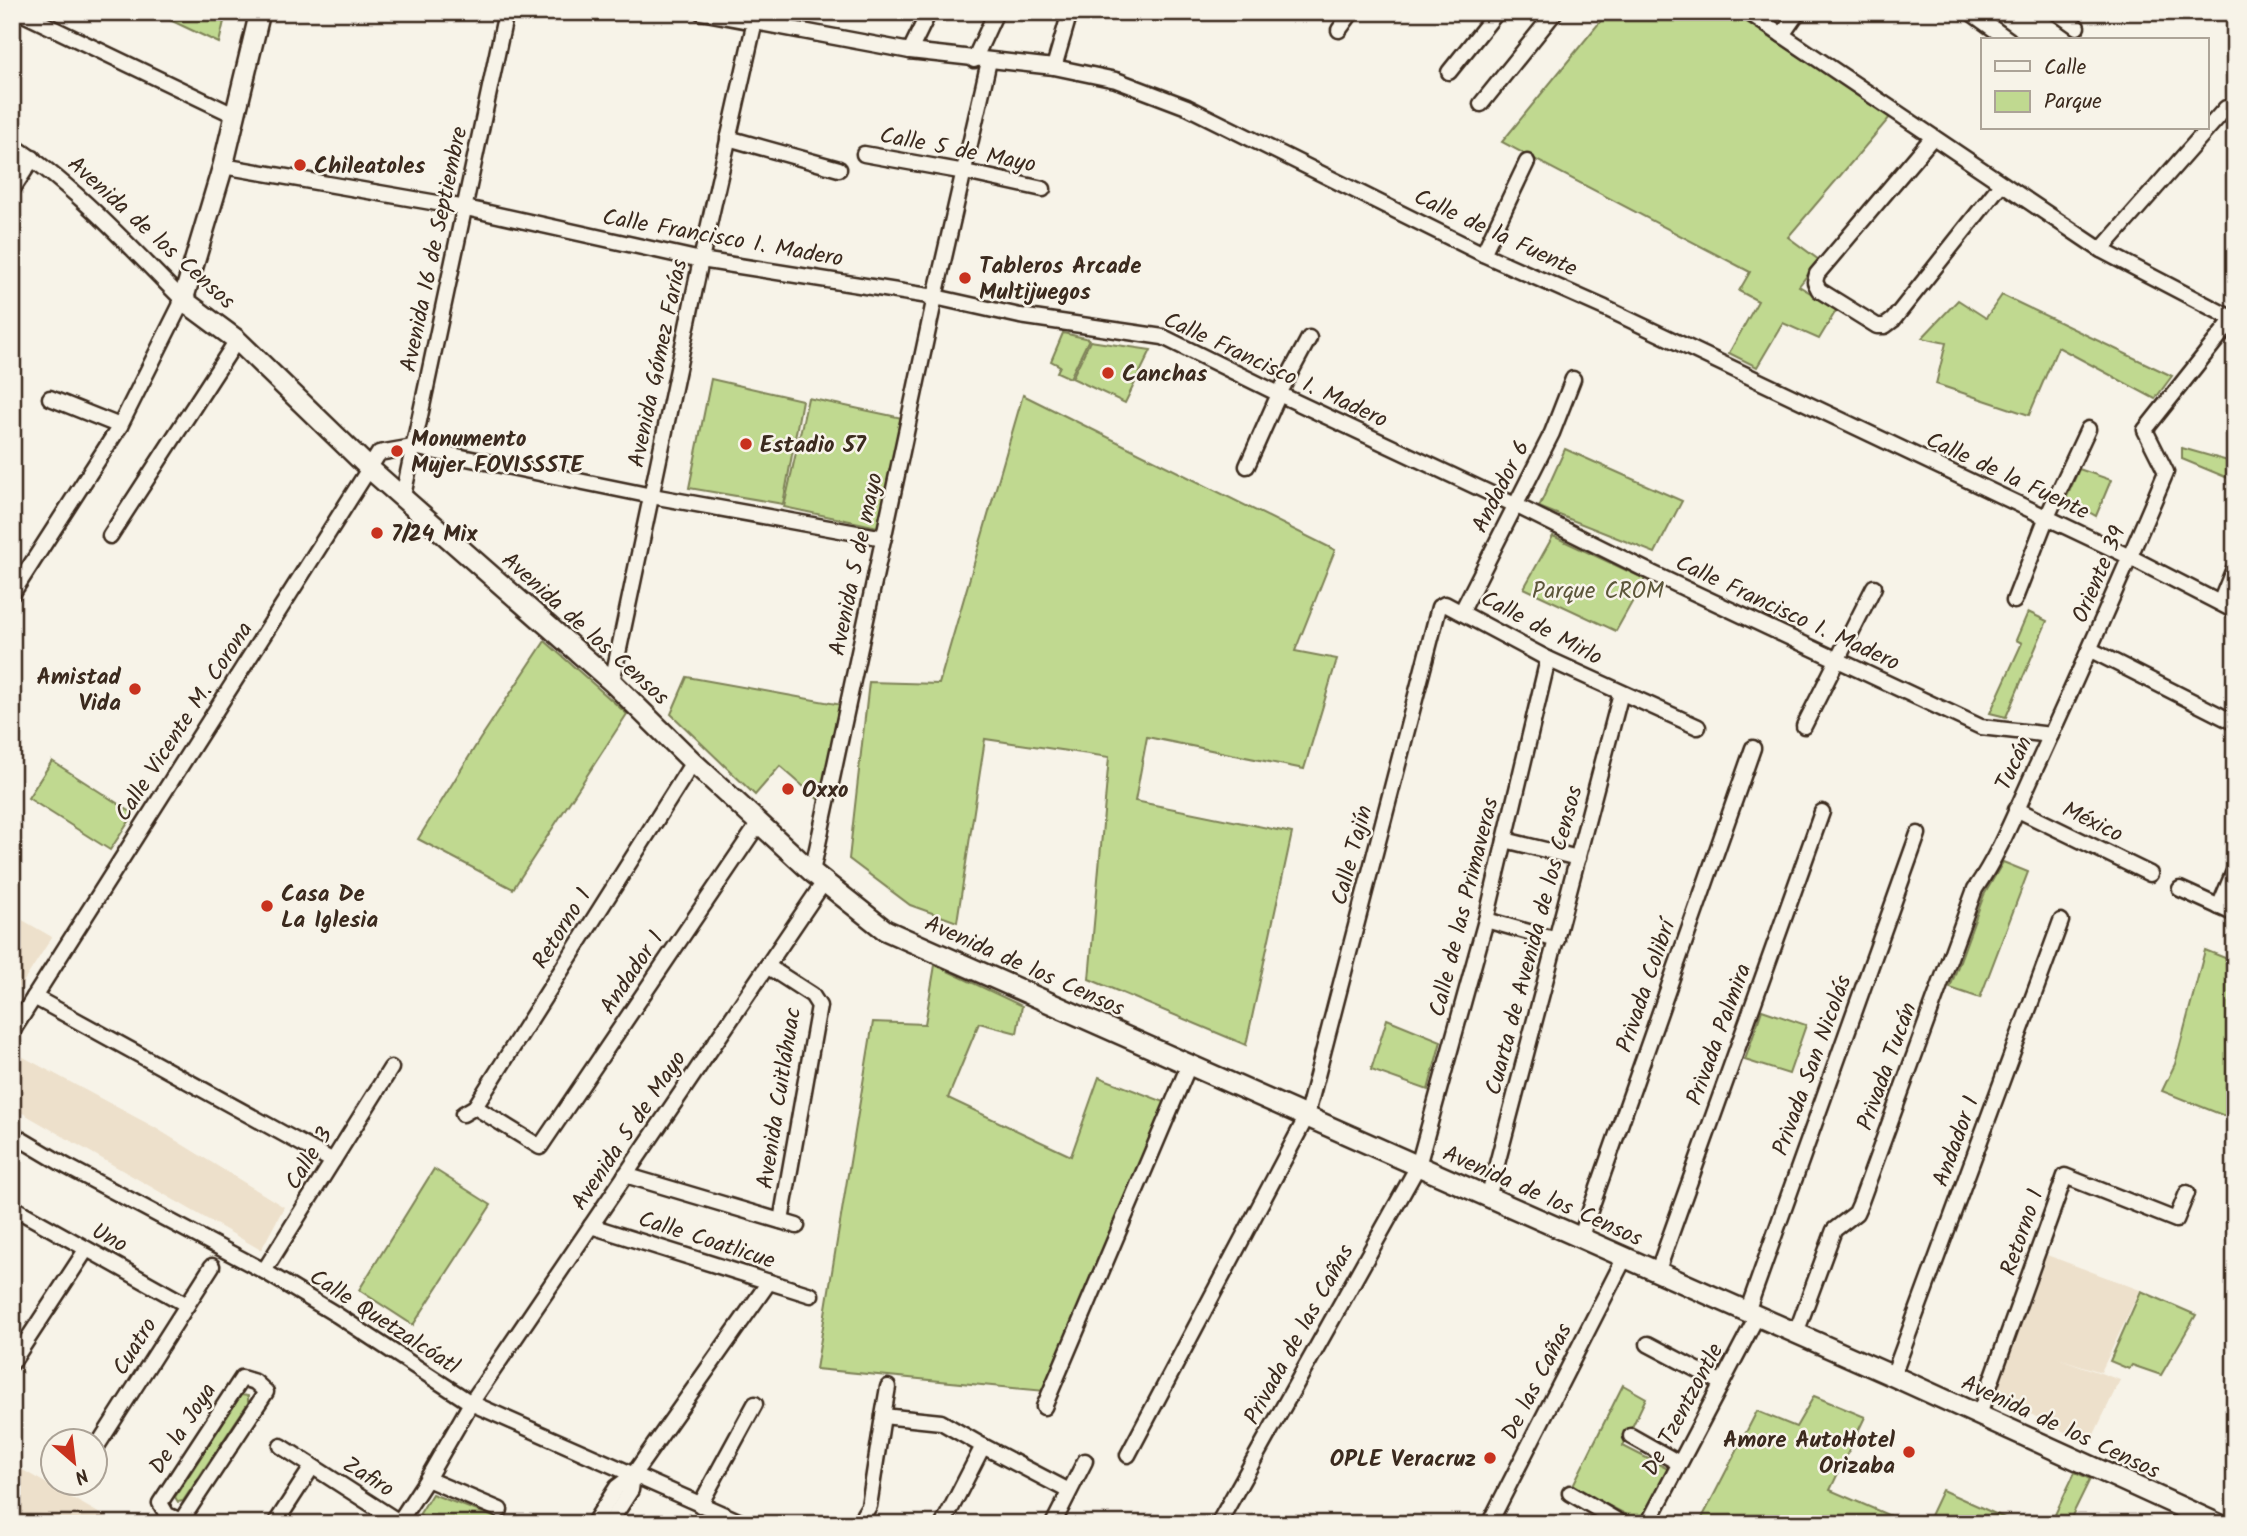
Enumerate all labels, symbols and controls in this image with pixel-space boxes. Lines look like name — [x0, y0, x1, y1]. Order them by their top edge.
legend — [1981, 38, 2208, 130]
text: Calle — [2044, 52, 2087, 85]
text: Parque — [2044, 86, 2102, 119]
street label: Calle 5 de Mayo — [877, 118, 1039, 184]
street label: Avenida 16 de Septiembre — [391, 123, 479, 376]
street label: Avenida de los Censos — [58, 148, 243, 319]
place label: Chileatoles — [314, 149, 425, 185]
marker: Chileatoles — [292, 157, 308, 173]
street label: Calle de la Fuente — [1407, 180, 1583, 288]
street label: Calle Francisco I. Madero — [599, 200, 846, 278]
place label: Tableros Arcade Multijuegos — [979, 249, 1141, 311]
street label: Avenida Gómez Farías — [619, 256, 699, 471]
marker: Tableros Arcade Multijuegos — [957, 270, 973, 286]
street label: Calle Francisco I. Madero — [1157, 303, 1393, 439]
place label: Canchas — [1122, 357, 1208, 393]
marker: Canchas — [1100, 365, 1116, 381]
place label: Monumento Mujer FOVISSSTE — [411, 422, 585, 484]
street label: Calle de la Fuente — [1919, 423, 2095, 531]
place label: Estadio 57 — [760, 428, 867, 464]
street label: Andador 6 — [1463, 434, 1541, 540]
marker: Estadio 57 — [738, 436, 754, 452]
marker: Monumento Mujer FOVISSSTE — [389, 443, 405, 459]
street label: Avenida 5 de mayo — [820, 470, 894, 659]
place label: 7/24 Mix — [391, 517, 479, 553]
street label: Oriente 39 — [2063, 521, 2136, 629]
marker: 7/24 Mix — [369, 525, 385, 541]
street label: Avenida de los Censos — [492, 544, 677, 715]
street label: Calle Francisco I. Madero — [1669, 546, 1905, 682]
park label: Parque CROM — [1532, 574, 1665, 610]
street label: Calle de Mirlo — [1474, 581, 1609, 676]
street label: Calle Vicente M. Corona — [106, 615, 263, 829]
place label: Amistad Vida — [36, 660, 122, 722]
marker: Amistad Vida — [127, 681, 143, 697]
street label: Tucán — [1987, 731, 2043, 797]
place label: Oxxo — [802, 773, 849, 809]
marker: Oxxo — [780, 781, 796, 797]
street label: Cuarta de Avenida de los Censos — [1476, 782, 1594, 1099]
street label: México — [2055, 793, 2129, 853]
street label: Calle de las Primaveras — [1420, 794, 1510, 1021]
street label: Calle Tajín — [1322, 802, 1384, 909]
place label: Casa De La Iglesia — [281, 877, 378, 939]
street label: Retorno 1 — [524, 881, 602, 977]
marker: Casa De La Iglesia — [259, 898, 275, 914]
street label: Avenida de los Censos — [918, 906, 1130, 1027]
street label: Privada Colibrí — [1607, 912, 1688, 1058]
street label: Andador 1 — [591, 924, 674, 1022]
street label: Privada Palmira — [1678, 959, 1762, 1111]
street label: Privada San Nicolás — [1763, 970, 1862, 1161]
street label: Privada Tucán — [1848, 997, 1928, 1136]
street label: Avenida Cuitláhuac — [748, 1005, 812, 1192]
street label: Avenida 5 de Mayo — [563, 1044, 697, 1218]
street label: Andador 1 — [1924, 1091, 1990, 1192]
street label: Calle 3 — [276, 1120, 343, 1198]
street label: Avenida de los Censos — [1436, 1136, 1648, 1257]
street label: Retorno 1 — [1991, 1184, 2055, 1281]
street label: Calle Coatlicue — [633, 1202, 779, 1280]
street label: Uno — [84, 1214, 134, 1263]
street label: Privada de las Cañas — [1235, 1238, 1364, 1432]
street label: Calle Quetzalcóatl — [302, 1260, 467, 1385]
street label: Cuatro — [104, 1311, 168, 1383]
street label: De las Cañas — [1493, 1317, 1583, 1447]
street label: De Tzentzontle — [1634, 1337, 1734, 1483]
street label: Avenida de los Censos — [1955, 1366, 2166, 1490]
street label: De la Joya — [141, 1376, 227, 1482]
place label: Amore AutoHotel Orizaba — [1723, 1423, 1896, 1485]
north arrow — [38, 1428, 108, 1498]
place label: OPLE Veracruz — [1330, 1442, 1476, 1478]
marker: Amore AutoHotel Orizaba — [1901, 1444, 1917, 1460]
street label: Zafiro — [335, 1448, 401, 1508]
marker: OPLE Veracruz — [1482, 1450, 1498, 1466]
text: N — [69, 1459, 93, 1491]

